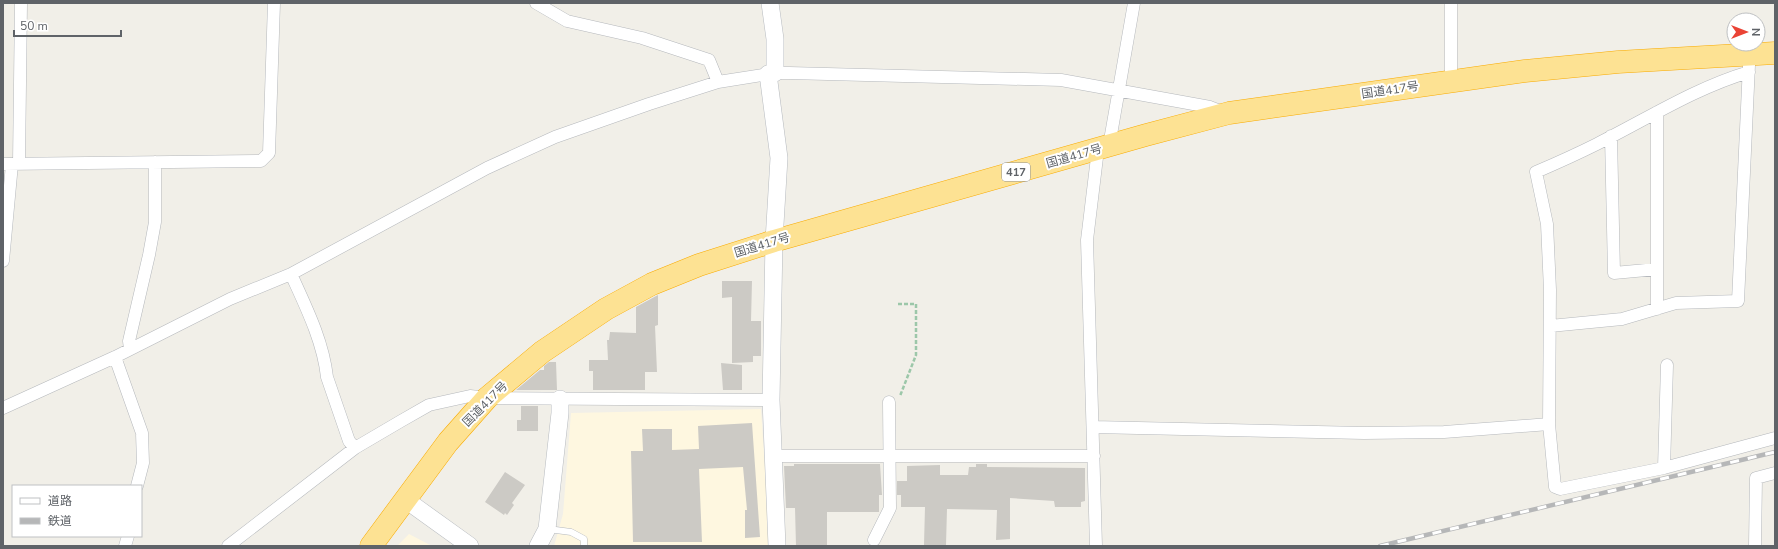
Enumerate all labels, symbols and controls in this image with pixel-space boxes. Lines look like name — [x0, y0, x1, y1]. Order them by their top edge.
scale bar — [14, 12, 121, 38]
north arrow — [1726, 12, 1766, 52]
text: 50 m — [20, 18, 48, 34]
text: N — [1748, 28, 1763, 36]
street label: 国道417号 — [1360, 78, 1420, 102]
street label: 国道417号 — [1044, 140, 1104, 172]
road number: 417 — [1002, 163, 1030, 181]
street label: 国道417号 — [732, 229, 792, 261]
street label: 国道417号 — [459, 378, 511, 430]
legend — [12, 485, 142, 537]
text: 道路 — [48, 493, 72, 509]
text: 鉄道 — [48, 513, 72, 529]

